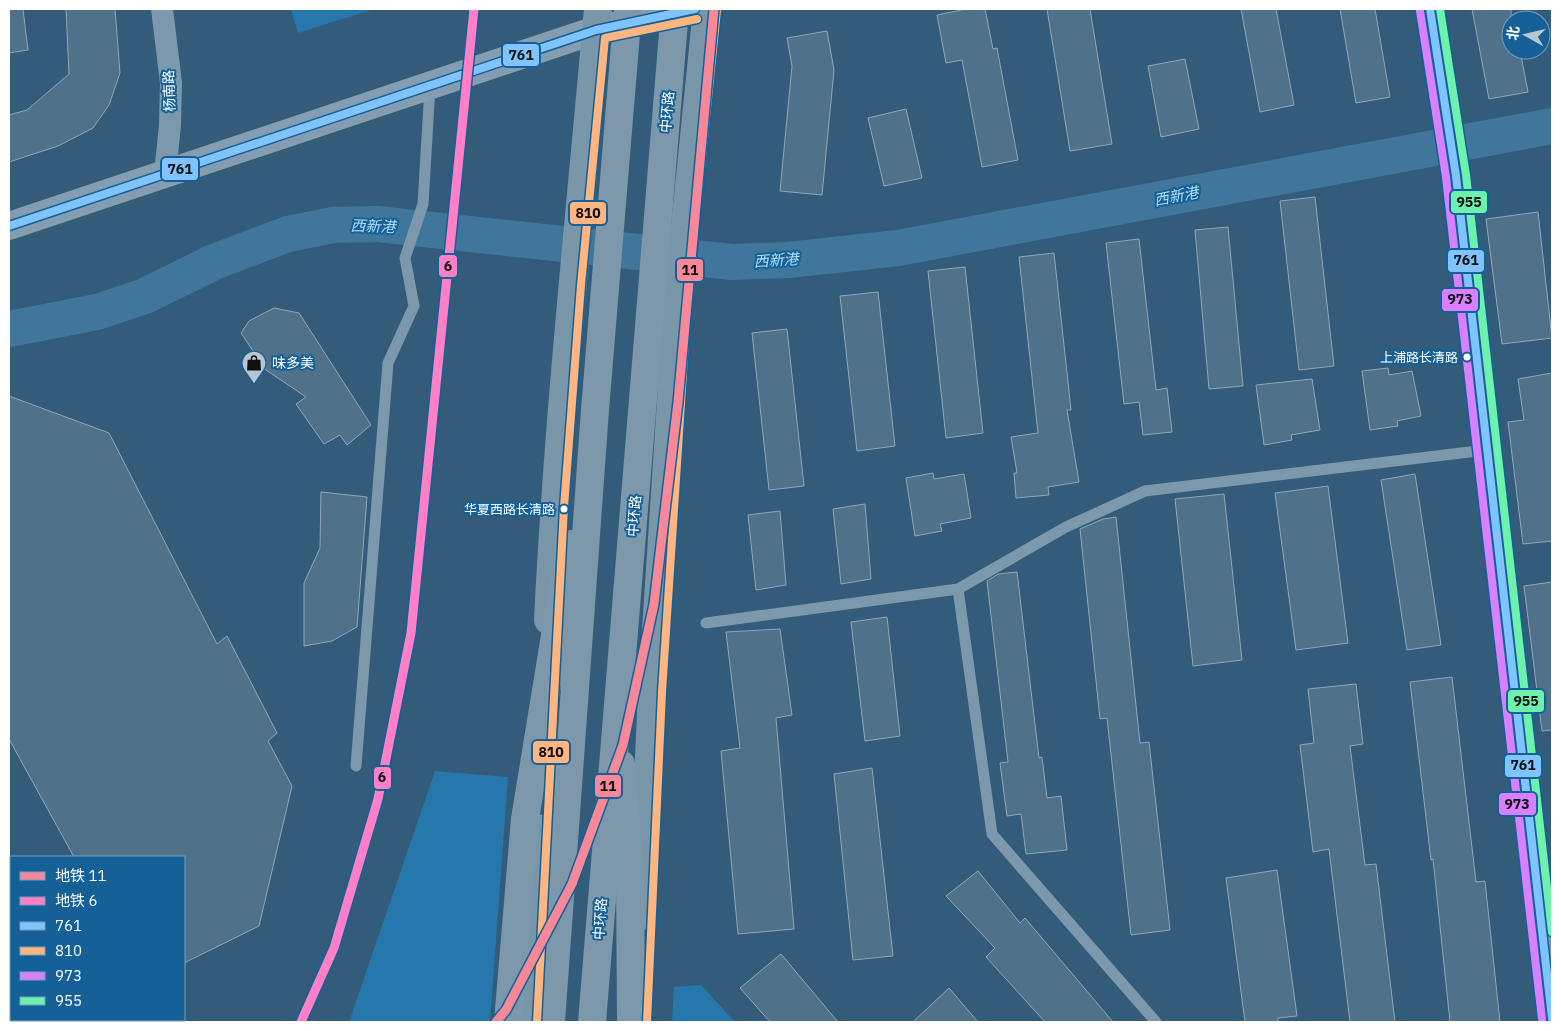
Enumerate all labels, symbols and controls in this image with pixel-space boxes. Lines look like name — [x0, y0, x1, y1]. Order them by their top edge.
north arrow — [1501, 10, 1551, 60]
text: 北 — [1503, 25, 1523, 41]
line badge: 761 — [502, 43, 540, 67]
text: 761 — [508, 46, 534, 64]
street label: 杨南路 — [159, 70, 179, 112]
street label: 中环路 — [656, 90, 678, 134]
line badge: 761 — [161, 157, 199, 181]
text: 761 — [167, 160, 193, 178]
water label: 西新港 — [1152, 182, 1202, 210]
line badge: 955 — [1450, 190, 1488, 214]
text: 955 — [1456, 193, 1482, 211]
line badge: 810 — [569, 201, 607, 225]
text: 810 — [575, 204, 601, 222]
water label: 西新港 — [350, 216, 398, 236]
water label: 西新港 — [753, 249, 801, 271]
line badge: 761 — [1447, 249, 1485, 273]
text: 761 — [1453, 251, 1479, 269]
line badge: 6 — [438, 254, 458, 278]
text: 6 — [444, 257, 452, 275]
line badge: 11 — [676, 258, 704, 282]
text: 11 — [682, 261, 699, 279]
line badge: 973 — [1441, 288, 1479, 312]
text: 973 — [1447, 290, 1473, 308]
place label: 上浦路长清路 — [1380, 349, 1458, 366]
shop icon: 味多美 — [241, 350, 267, 384]
marker: 上浦路长清路 — [1462, 352, 1472, 362]
place label: 味多美 — [272, 354, 314, 372]
street label: 中环路 — [623, 494, 645, 538]
place label: 华夏西路长清路 — [464, 501, 555, 518]
marker: 华夏西路长清路 — [559, 504, 569, 514]
line badge: 955 — [1507, 689, 1545, 713]
text: 955 — [1513, 692, 1539, 710]
line badge: 810 — [532, 740, 570, 764]
text: 810 — [538, 743, 564, 761]
line badge: 761 — [1504, 754, 1542, 778]
text: 761 — [1510, 756, 1536, 774]
line badge: 6 — [373, 766, 392, 790]
text: 6 — [378, 768, 386, 786]
line badge: 11 — [594, 774, 622, 798]
text: 11 — [600, 777, 617, 795]
line badge: 973 — [1498, 792, 1537, 816]
text: 973 — [1504, 795, 1530, 813]
legend — [10, 856, 185, 1021]
text: 地铁 11 — [55, 866, 107, 885]
text: 地铁 6 — [55, 891, 98, 910]
street label: 中环路 — [590, 897, 610, 941]
text: 761 — [55, 916, 82, 935]
text: 810 — [55, 941, 82, 960]
text: 973 — [55, 966, 82, 985]
text: 955 — [55, 991, 82, 1010]

